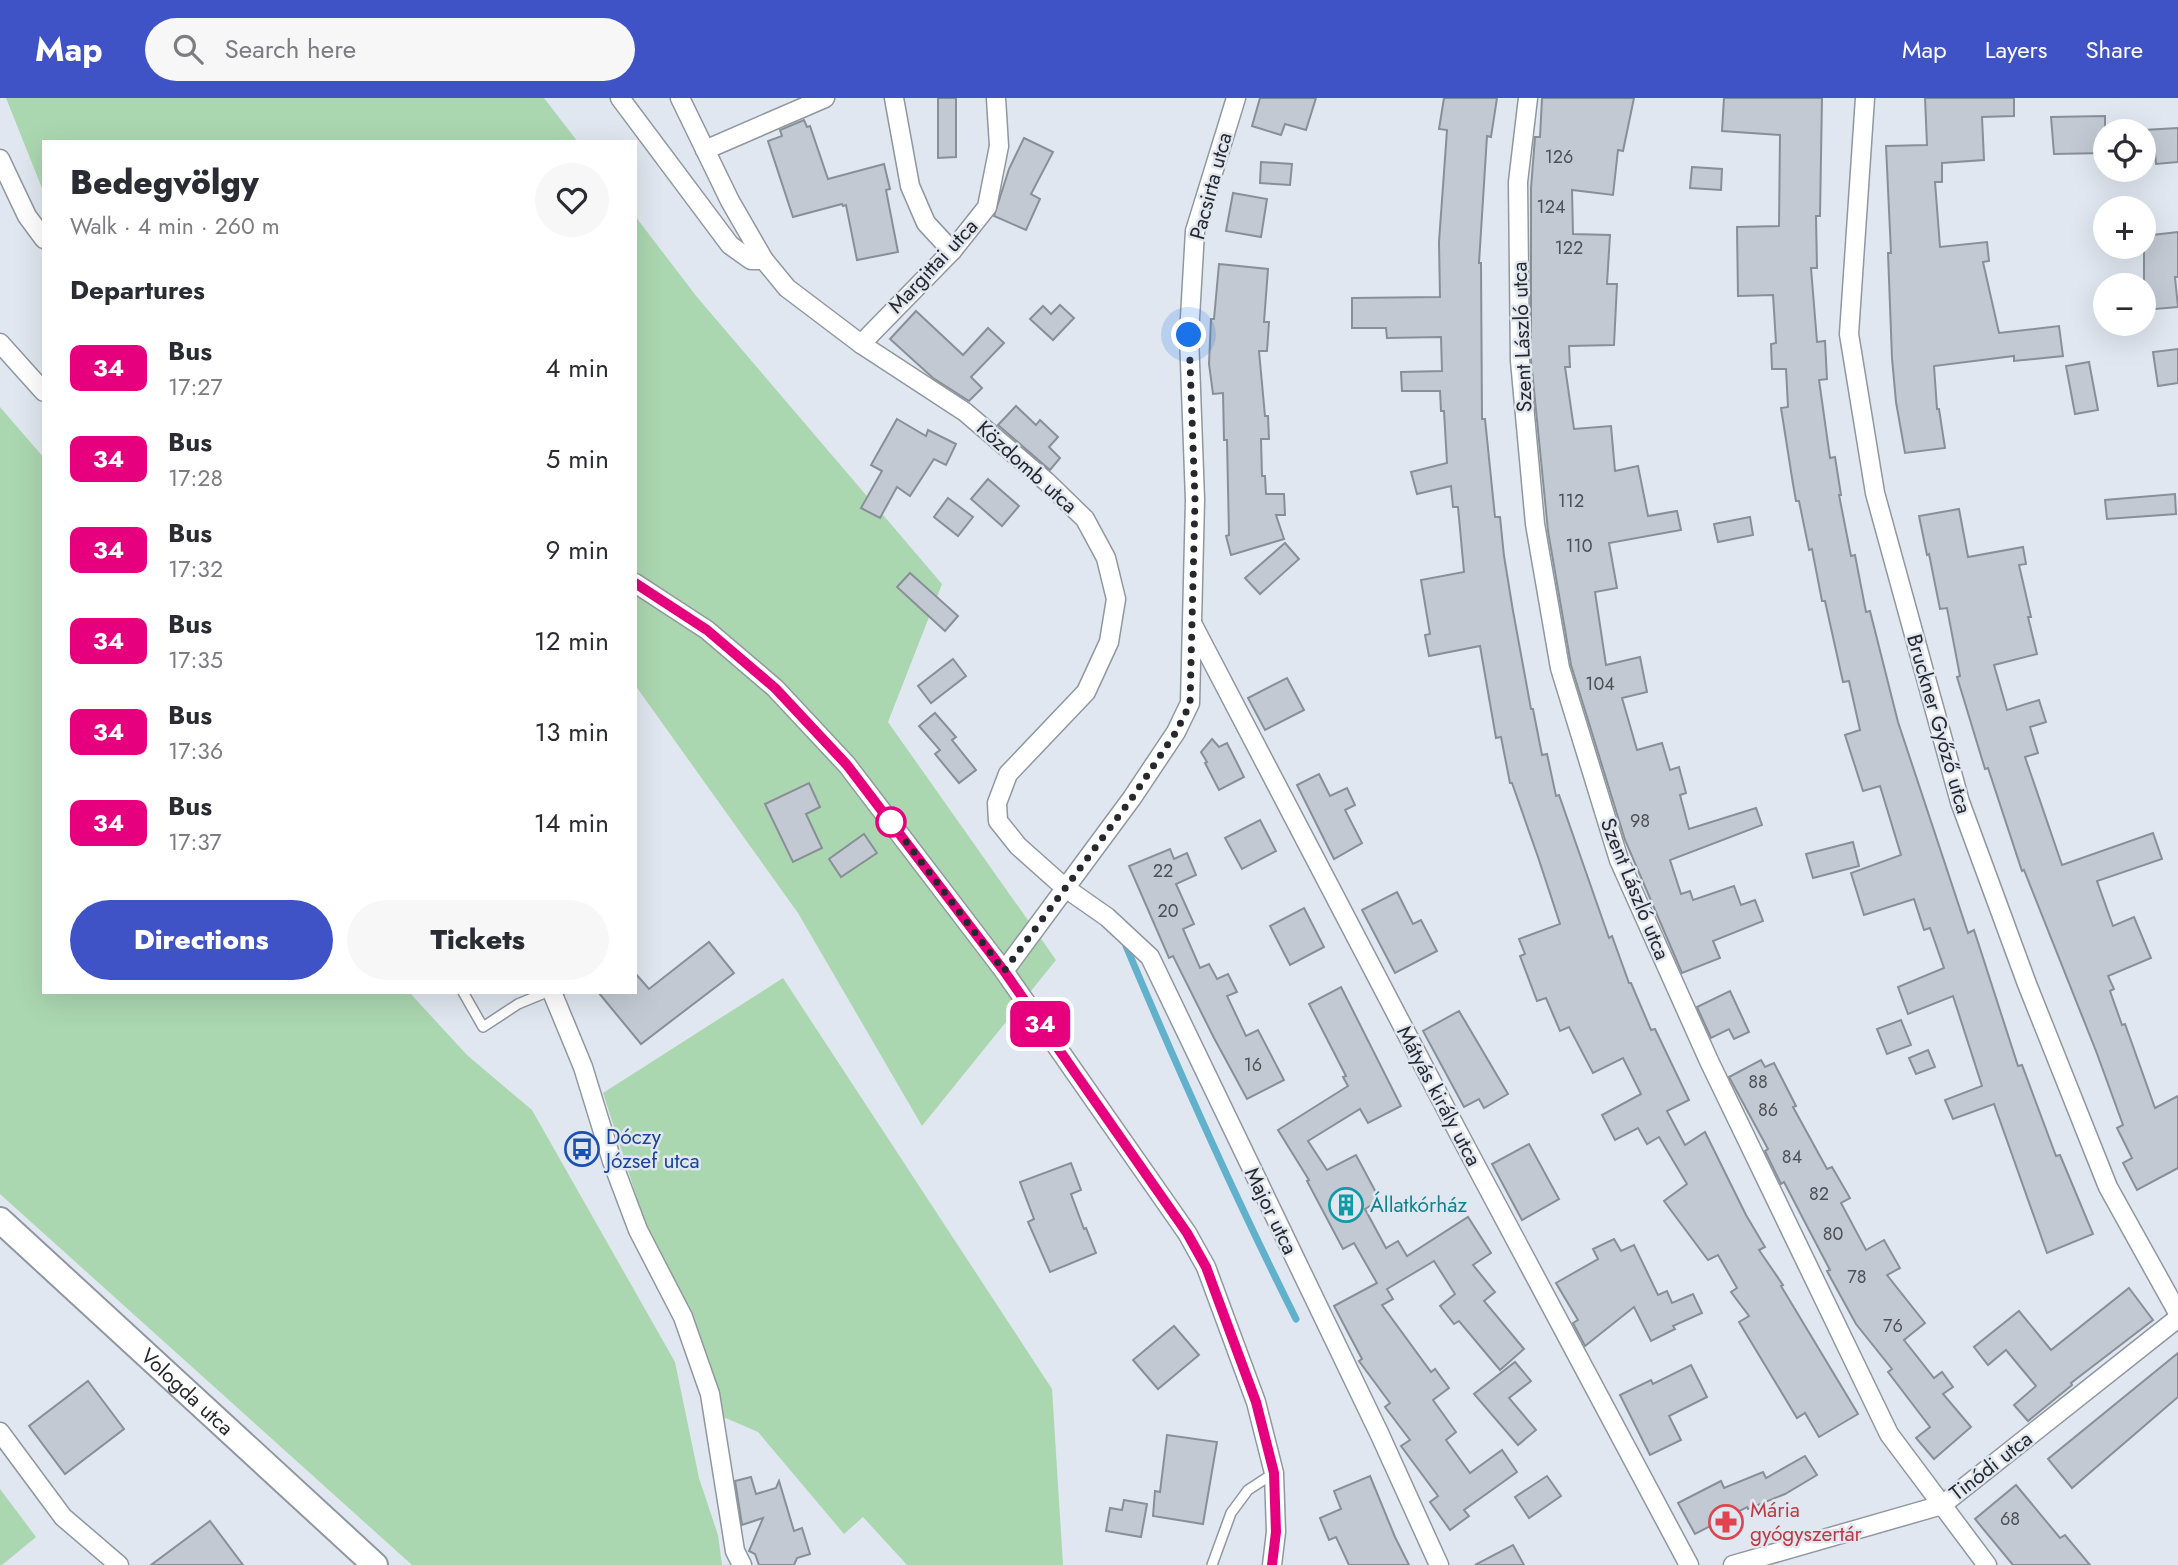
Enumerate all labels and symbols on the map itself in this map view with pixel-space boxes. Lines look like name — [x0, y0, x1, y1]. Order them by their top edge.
street label: Pacsirta utca — [1182, 129, 1240, 243]
house number: 126 — [1545, 144, 1573, 170]
house number: 124 — [1537, 194, 1565, 220]
street label: Margittai utca — [881, 212, 985, 320]
house number: 122 — [1555, 235, 1583, 261]
street label: Szent László utca — [1504, 261, 1540, 413]
your location — [1171, 317, 1206, 352]
street label: Közdomb utca — [970, 414, 1084, 520]
house number: 112 — [1558, 488, 1584, 514]
house number: 110 — [1566, 533, 1593, 559]
street label: Bruckner Győző utca — [1899, 631, 1979, 817]
house number: 104 — [1585, 671, 1615, 697]
unlabelled marker — [876, 807, 906, 837]
house number: 98 — [1630, 808, 1650, 834]
street label: Szent László utca — [1593, 814, 1677, 964]
house number: 22 — [1153, 858, 1173, 884]
house number: 20 — [1157, 898, 1179, 924]
line badge: 34 — [1009, 1001, 1072, 1047]
street label: Mátyás király utca — [1389, 1020, 1489, 1172]
house number: 16 — [1244, 1052, 1262, 1078]
house number: 88 — [1748, 1069, 1768, 1095]
house number: 86 — [1758, 1097, 1778, 1123]
place label: Dóczy József utca — [603, 1122, 700, 1176]
bus stop icon: Dóczy József utca — [563, 1130, 601, 1168]
house number: 84 — [1782, 1144, 1802, 1170]
street label: Major utca — [1237, 1162, 1305, 1260]
house number: 82 — [1809, 1181, 1829, 1207]
building icon: Állatkórház — [1327, 1186, 1365, 1224]
place label: Állatkórház — [1370, 1190, 1467, 1220]
house number: 80 — [1823, 1221, 1844, 1247]
house number: 78 — [1847, 1264, 1867, 1290]
house number: 76 — [1883, 1313, 1903, 1339]
street label: Vologda utca — [134, 1341, 240, 1442]
street label: Tinódi utca — [1943, 1424, 2039, 1508]
place label: Mária gyógyszertár — [1750, 1495, 1863, 1549]
pharmacy icon: Mária gyógyszertár — [1707, 1503, 1745, 1541]
house number: 68 — [2000, 1506, 2020, 1532]

